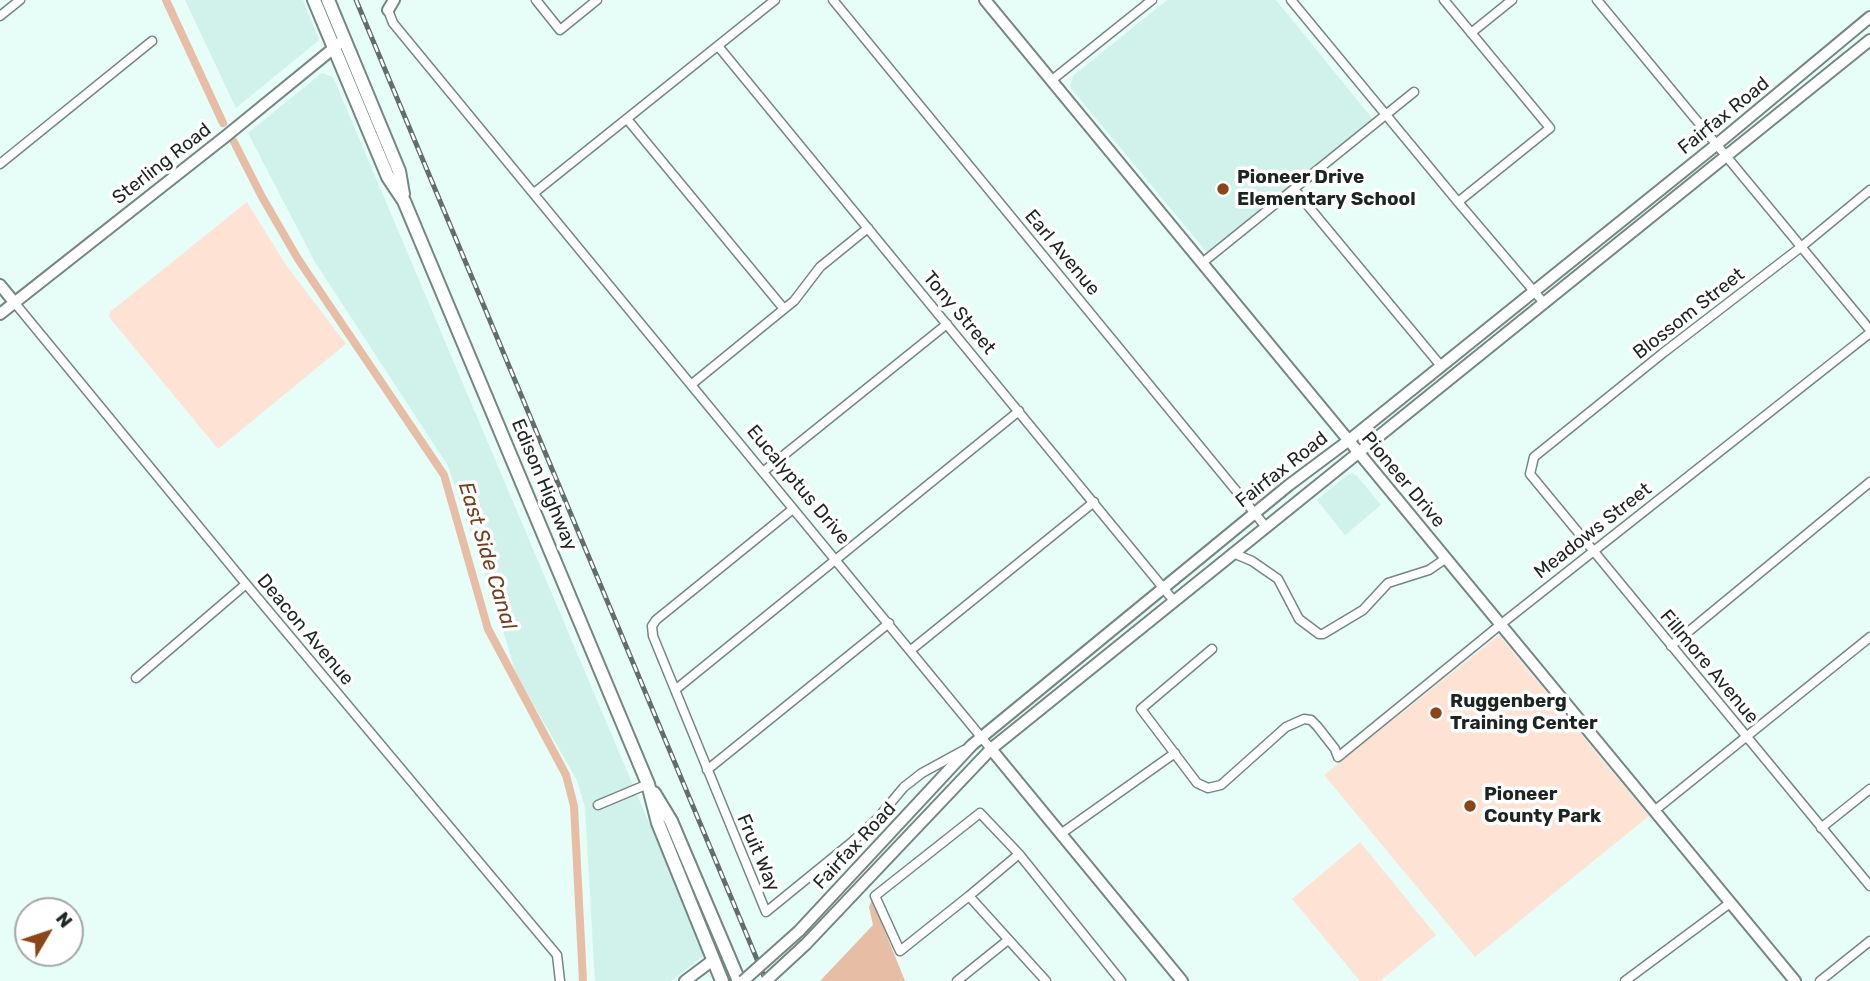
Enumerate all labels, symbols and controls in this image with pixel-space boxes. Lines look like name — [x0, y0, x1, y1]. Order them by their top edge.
street label: Fairfax Road — [1674, 72, 1774, 160]
street label: Sterling Road — [108, 118, 216, 210]
place label: Pioneer Drive Elementary School — [1237, 167, 1416, 211]
marker: Pioneer Drive Elementary School — [1215, 181, 1231, 197]
street label: Earl Avenue — [1020, 205, 1104, 301]
street label: Blossom Street — [1629, 263, 1749, 365]
street label: Tony Street — [918, 267, 1000, 359]
street label: Edison Highway — [506, 416, 582, 554]
street label: Eucalyptus Drive — [741, 421, 855, 549]
street label: Fairfax Road — [1231, 427, 1333, 513]
street label: Pioneer Drive — [1356, 427, 1450, 533]
street label: Meadows Street — [1530, 478, 1656, 584]
water label: East Side Canal — [453, 479, 521, 633]
street label: Deacon Avenue — [252, 570, 358, 690]
street label: Fillmore Avenue — [1655, 605, 1763, 729]
place label: Ruggenberg Training Center — [1450, 691, 1598, 735]
marker: Ruggenberg Training Center — [1428, 705, 1444, 721]
place label: Pioneer County Park — [1484, 784, 1601, 828]
street label: Fairfax Road — [809, 798, 901, 894]
marker: Pioneer County Park — [1462, 798, 1478, 814]
street label: Fruit Way — [732, 811, 784, 895]
north arrow — [14, 897, 84, 967]
text: N — [51, 907, 77, 932]

